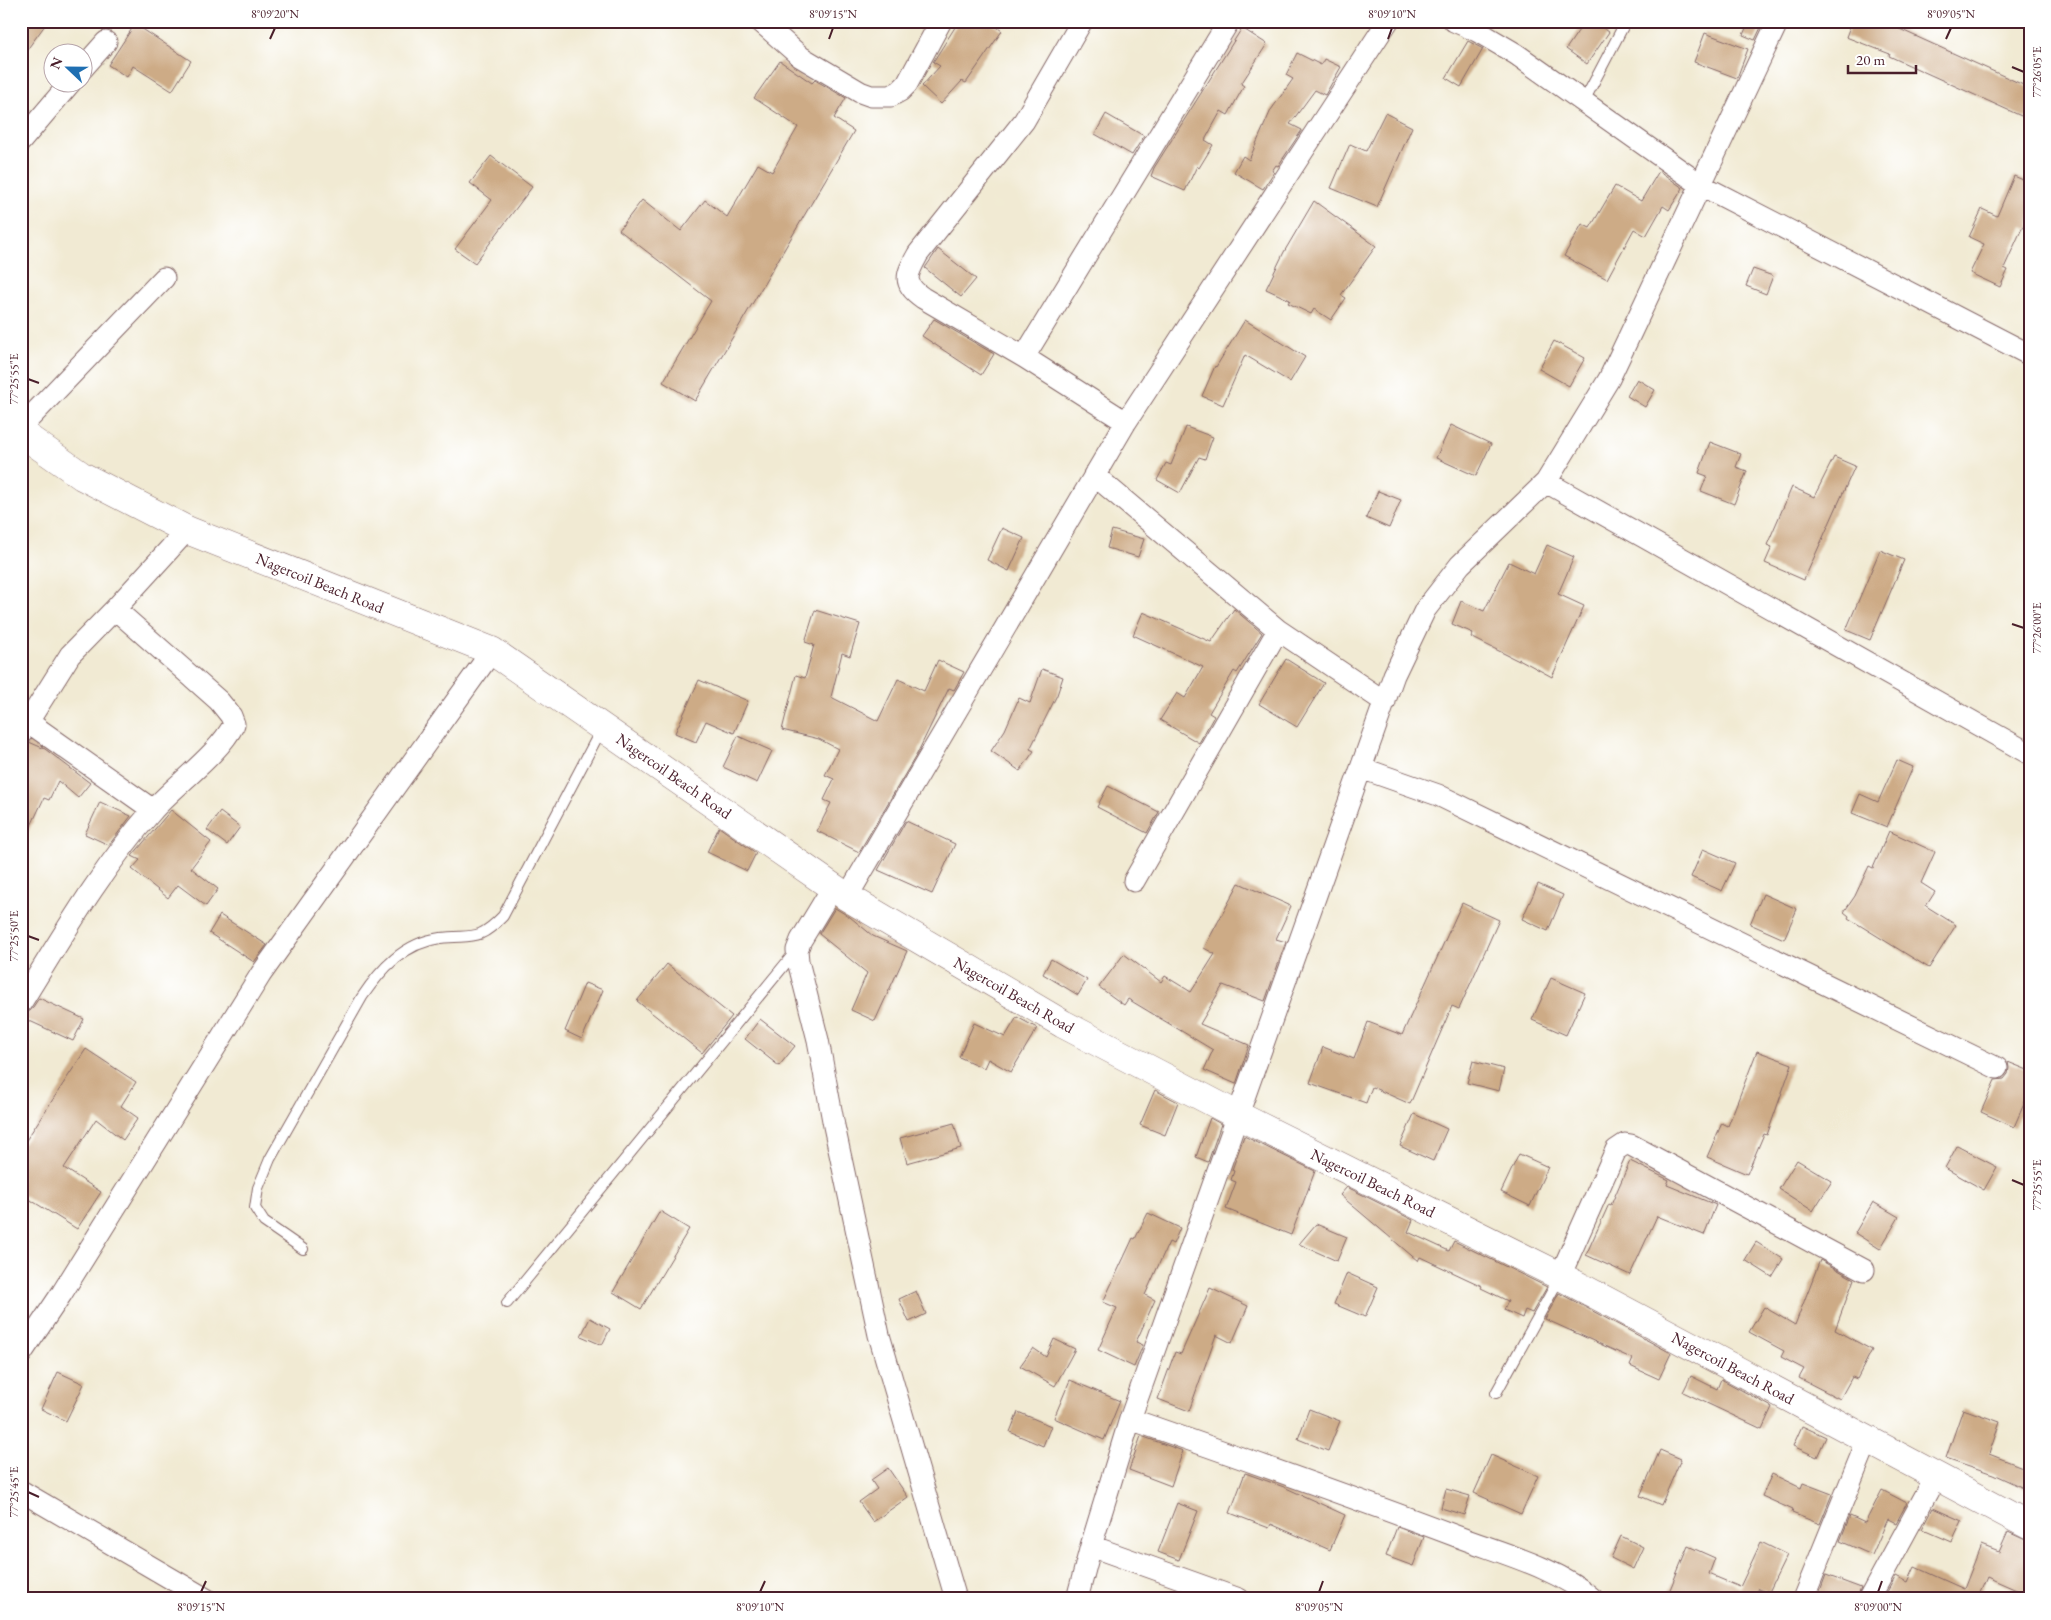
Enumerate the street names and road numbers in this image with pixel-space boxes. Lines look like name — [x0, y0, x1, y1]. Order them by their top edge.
street label: Nagercoil Beach Road — [253, 548, 388, 619]
street label: Nagercoil Beach Road — [612, 728, 737, 824]
street label: Nagercoil Beach Road — [950, 952, 1079, 1039]
street label: Nagercoil Beach Road — [1307, 1144, 1440, 1223]
street label: Nagercoil Beach Road — [1668, 1327, 1799, 1410]

